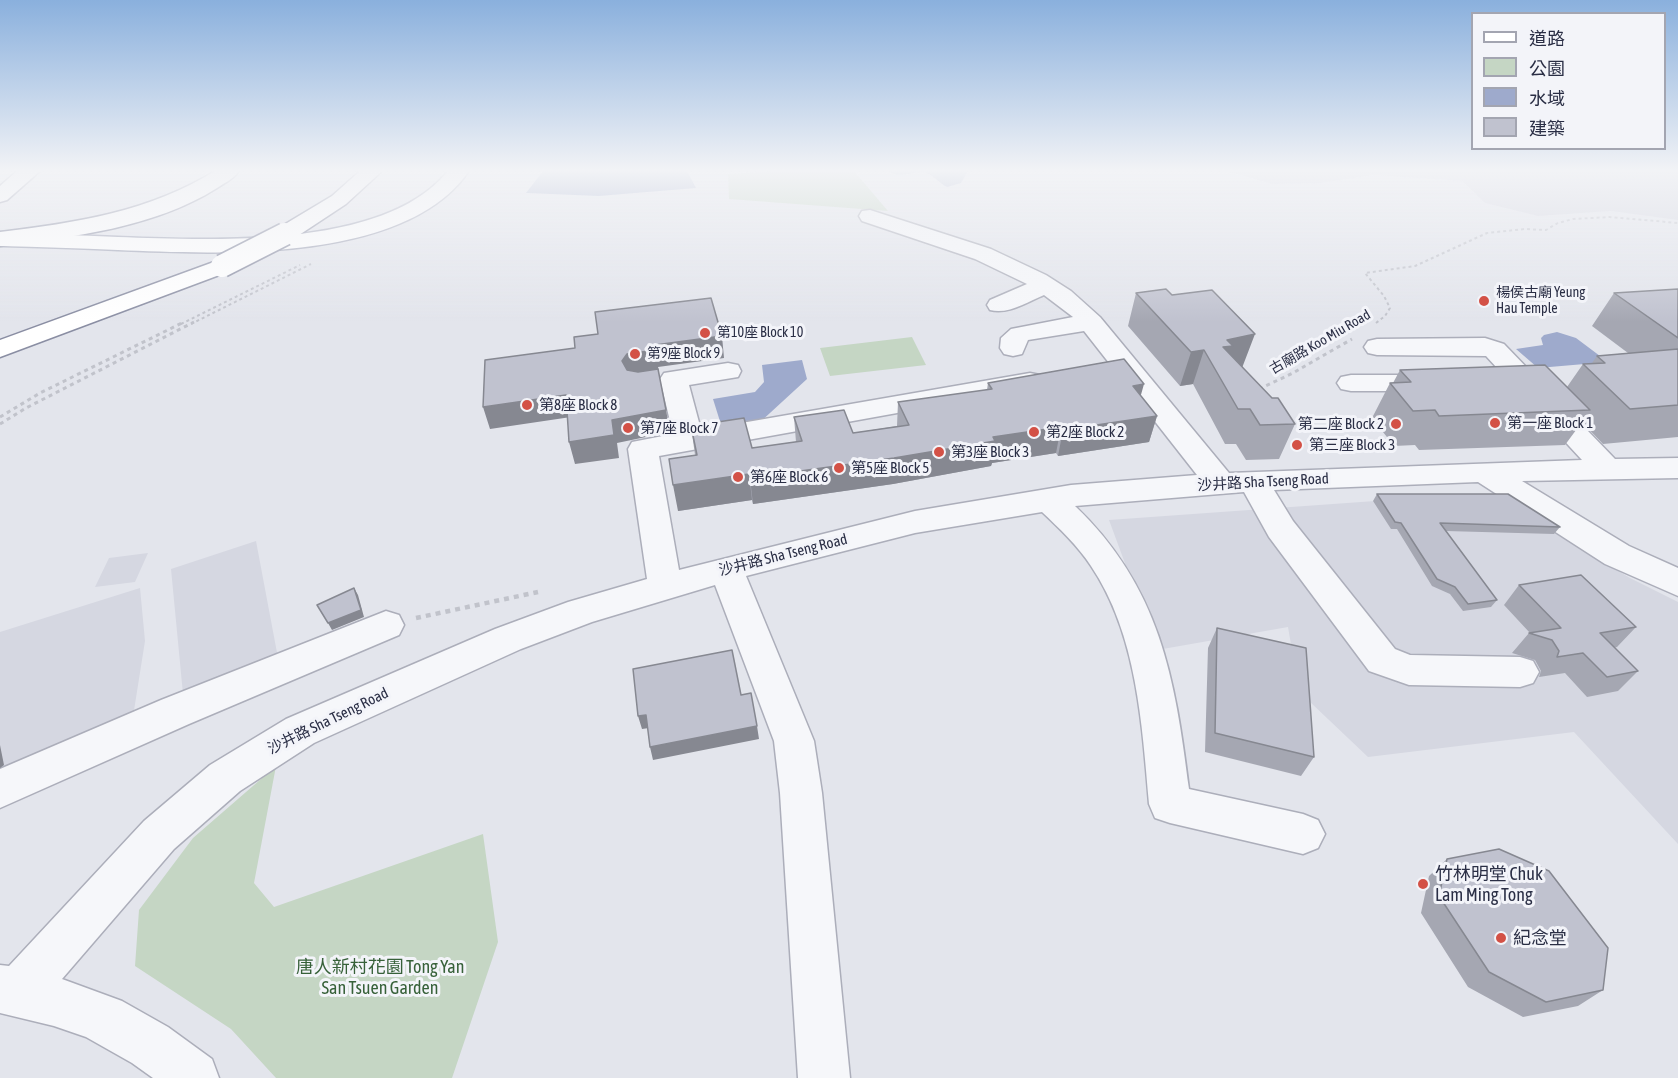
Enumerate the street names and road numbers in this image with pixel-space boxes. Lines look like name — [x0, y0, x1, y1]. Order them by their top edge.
street label: 古廟路 Koo Miu Road — [1267, 306, 1373, 378]
street label: 沙井路 Sha Tseng Road — [1197, 470, 1329, 494]
street label: 沙井路 Sha Tseng Road — [717, 530, 849, 580]
street label: 沙井路 Sha Tseng Road — [265, 684, 391, 758]

